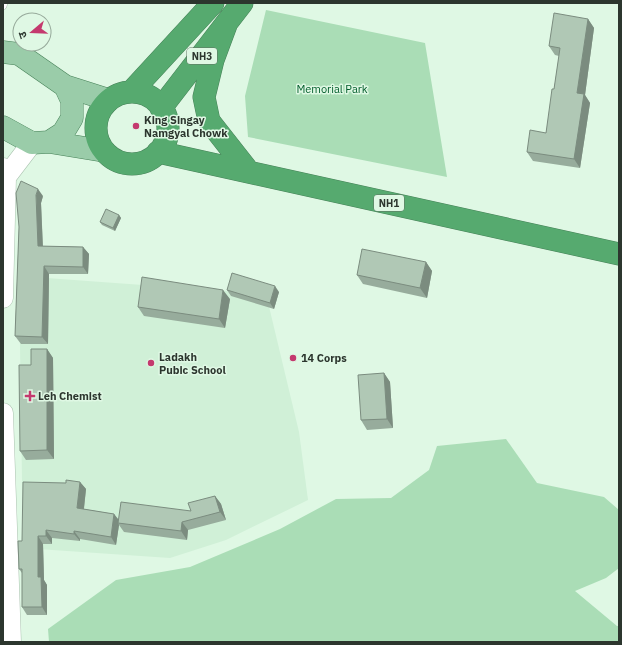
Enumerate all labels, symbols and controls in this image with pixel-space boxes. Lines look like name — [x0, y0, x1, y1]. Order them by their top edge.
north arrow — [12, 12, 52, 52]
text: उ — [15, 29, 30, 41]
road number: NH3 — [187, 48, 217, 64]
park label: Memorial Park — [296, 82, 368, 96]
place label: King Singay Namgyal Chowk — [144, 113, 228, 140]
marker: King Singay Namgyal Chowk — [131, 121, 141, 131]
road number: NH1 — [374, 195, 404, 211]
place label: Ladakh Pubic School — [159, 350, 226, 377]
place label: 14 Corps — [301, 351, 347, 365]
marker: 14 Corps — [288, 353, 298, 363]
marker: Ladakh Pubic School — [146, 358, 156, 368]
place label: Leh Chemist — [38, 389, 102, 403]
marker: Leh Chemist — [25, 391, 35, 401]

